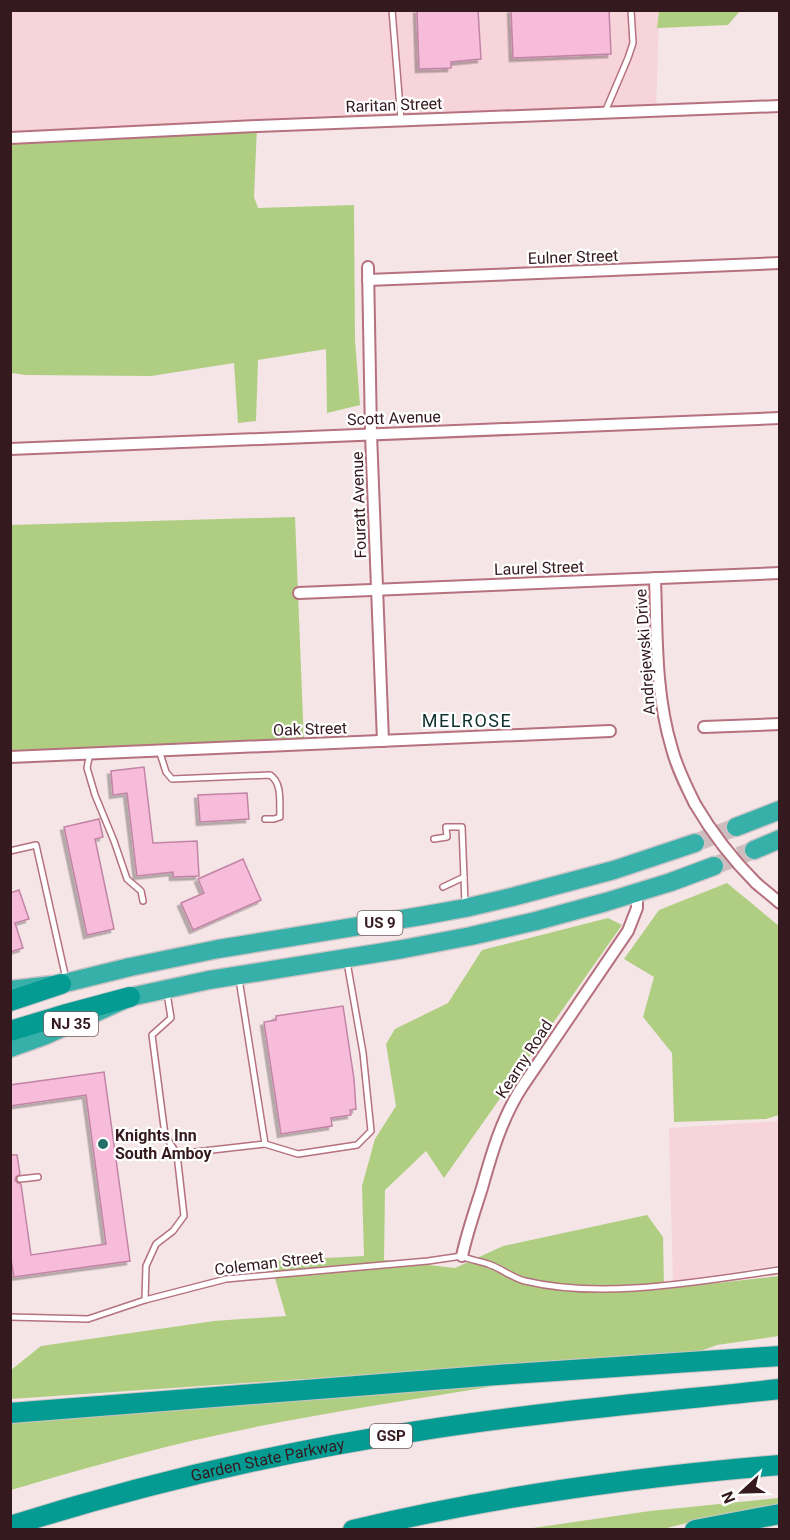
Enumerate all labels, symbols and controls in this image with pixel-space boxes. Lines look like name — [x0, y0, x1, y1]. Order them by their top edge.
street label: Raritan Street — [345, 94, 443, 116]
street label: Eulner Street — [527, 246, 619, 268]
street label: Scott Avenue — [347, 407, 441, 429]
street label: Fouratt Avenue — [348, 451, 370, 559]
street label: Laurel Street — [494, 557, 584, 579]
street label: Andrejewski Drive — [631, 588, 659, 716]
district label: MELROSE — [422, 710, 512, 731]
street label: Oak Street — [273, 718, 347, 740]
road number: US 9 — [358, 911, 403, 935]
road number: NJ 35 — [44, 1012, 98, 1036]
street label: Kearny Road — [492, 1016, 556, 1102]
place label: Knights Inn South Amboy — [115, 1126, 212, 1163]
marker: Knights Inn South Amboy — [96, 1137, 110, 1151]
street label: Coleman Street — [213, 1247, 325, 1279]
road number: GSP — [370, 1424, 412, 1448]
street label: Garden State Parkway — [189, 1434, 346, 1485]
north arrow — [712, 1462, 772, 1522]
text: N — [718, 1489, 739, 1506]

